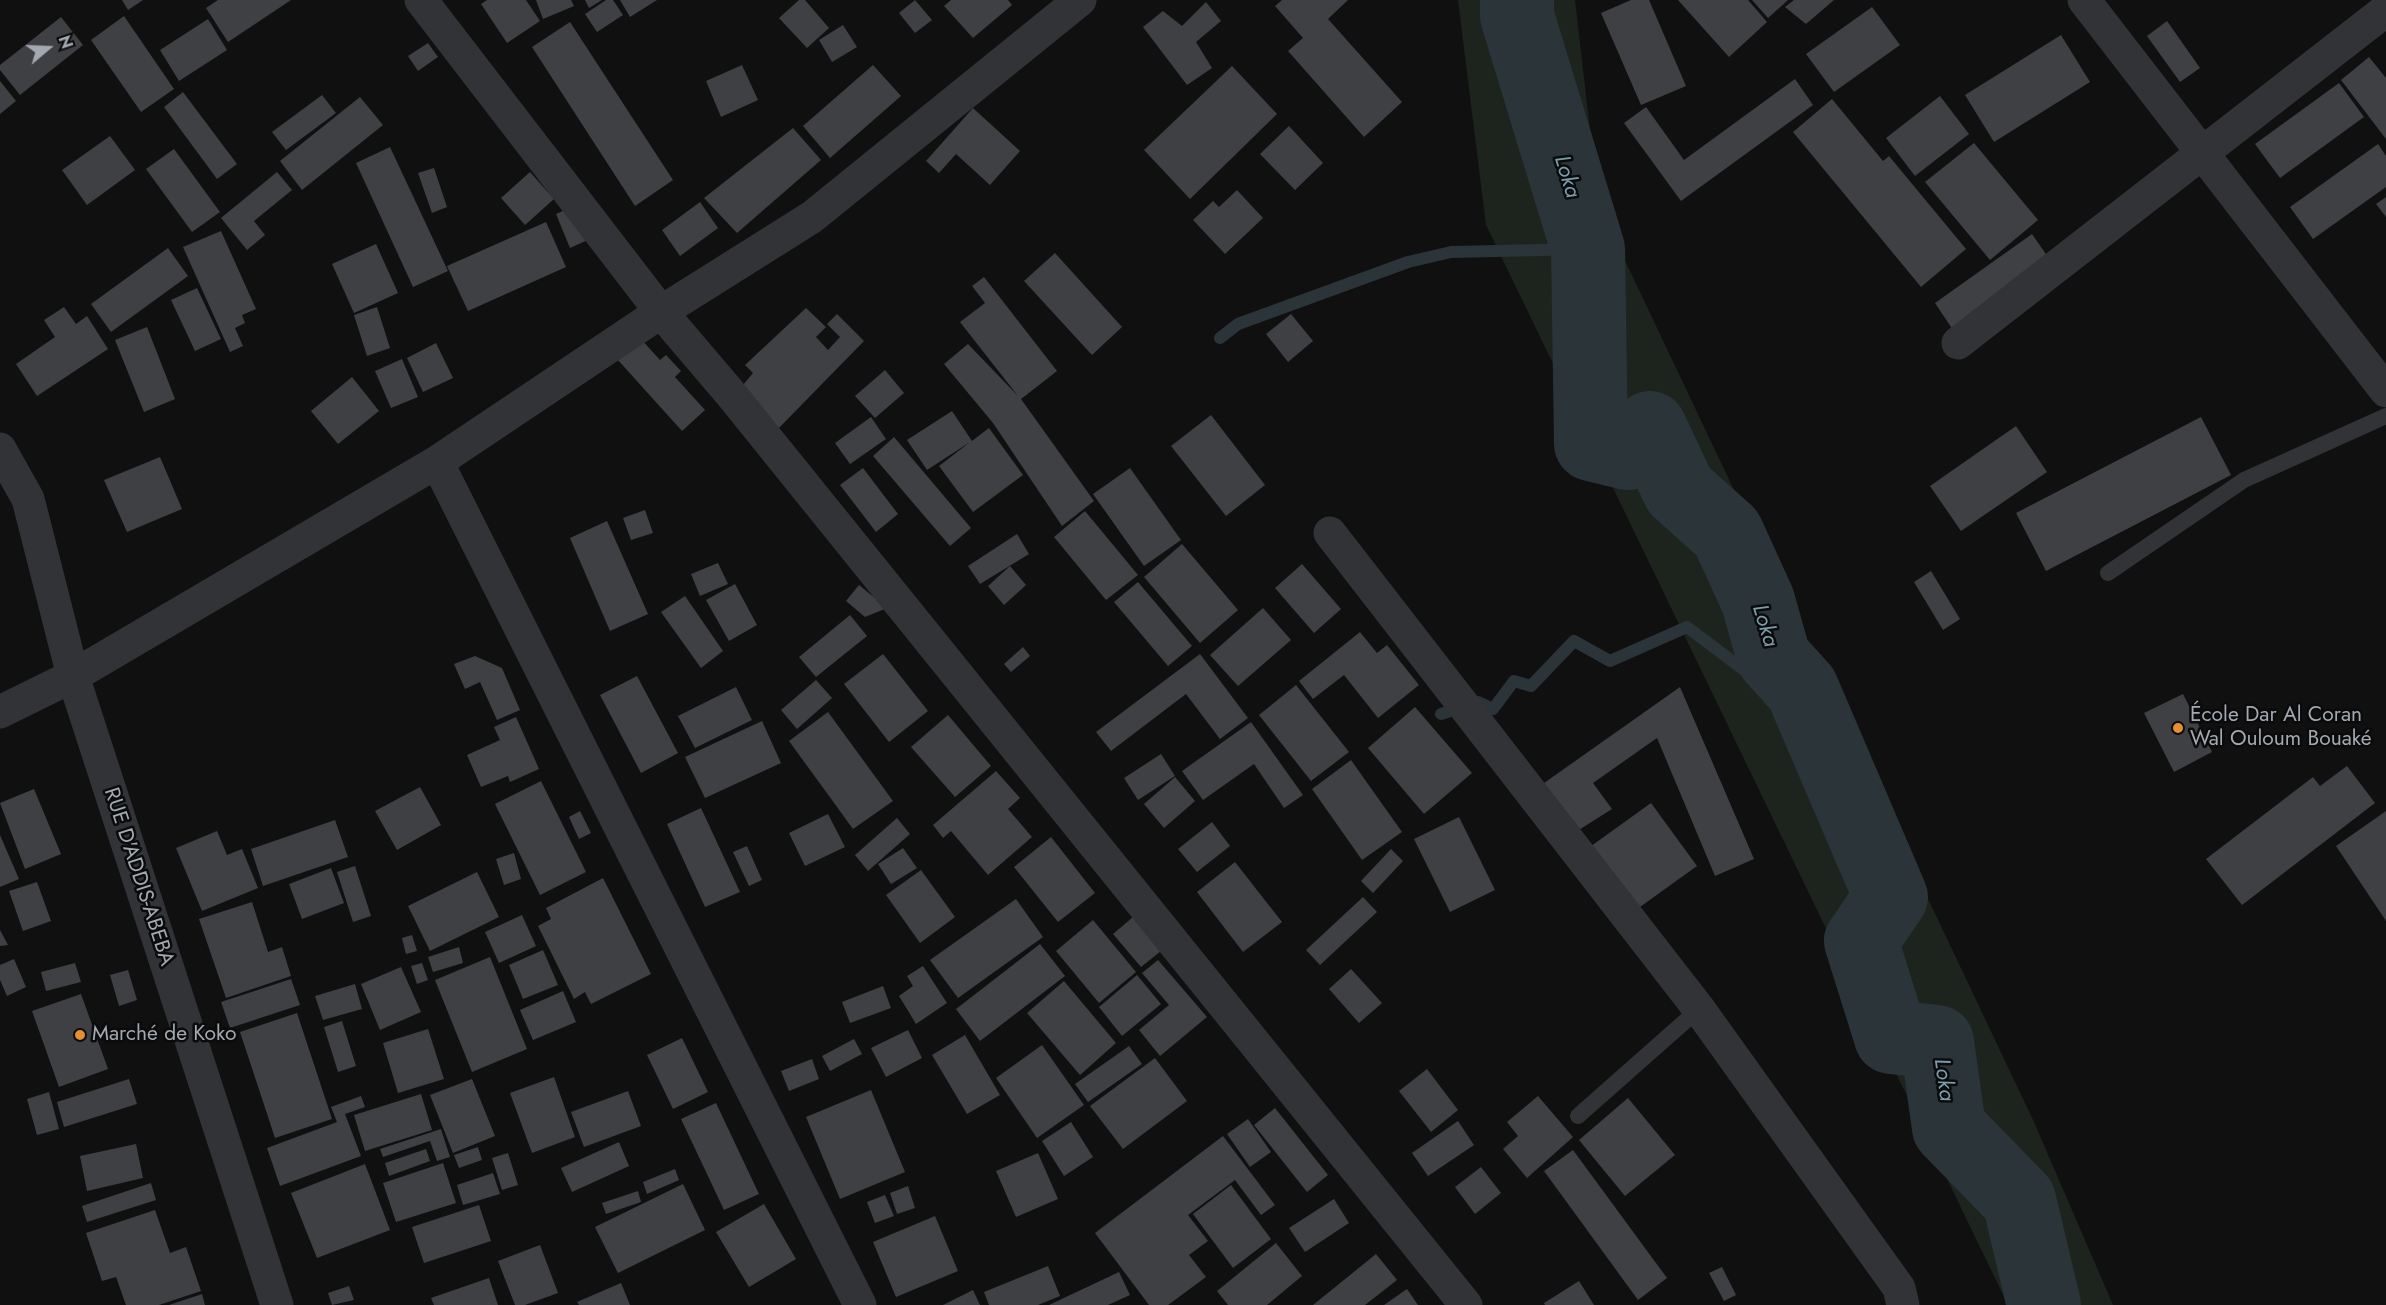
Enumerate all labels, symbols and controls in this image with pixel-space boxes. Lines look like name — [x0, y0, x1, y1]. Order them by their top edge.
north arrow — [18, 18, 78, 78]
text: N — [53, 32, 78, 52]
water label: Loka — [1547, 153, 1585, 201]
water label: Loka — [1745, 602, 1783, 650]
place label: École Dar Al Coran Wal Ouloum Bouaké — [2190, 703, 2372, 753]
marker: École Dar Al Coran Wal Ouloum Bouaké — [2171, 721, 2185, 735]
street label: RUE D'ADDIS-ABEBA — [97, 785, 179, 969]
place label: Marché de Koko — [92, 1022, 236, 1048]
marker: Marché de Koko — [73, 1028, 87, 1042]
water label: Loka — [1927, 1057, 1959, 1103]

